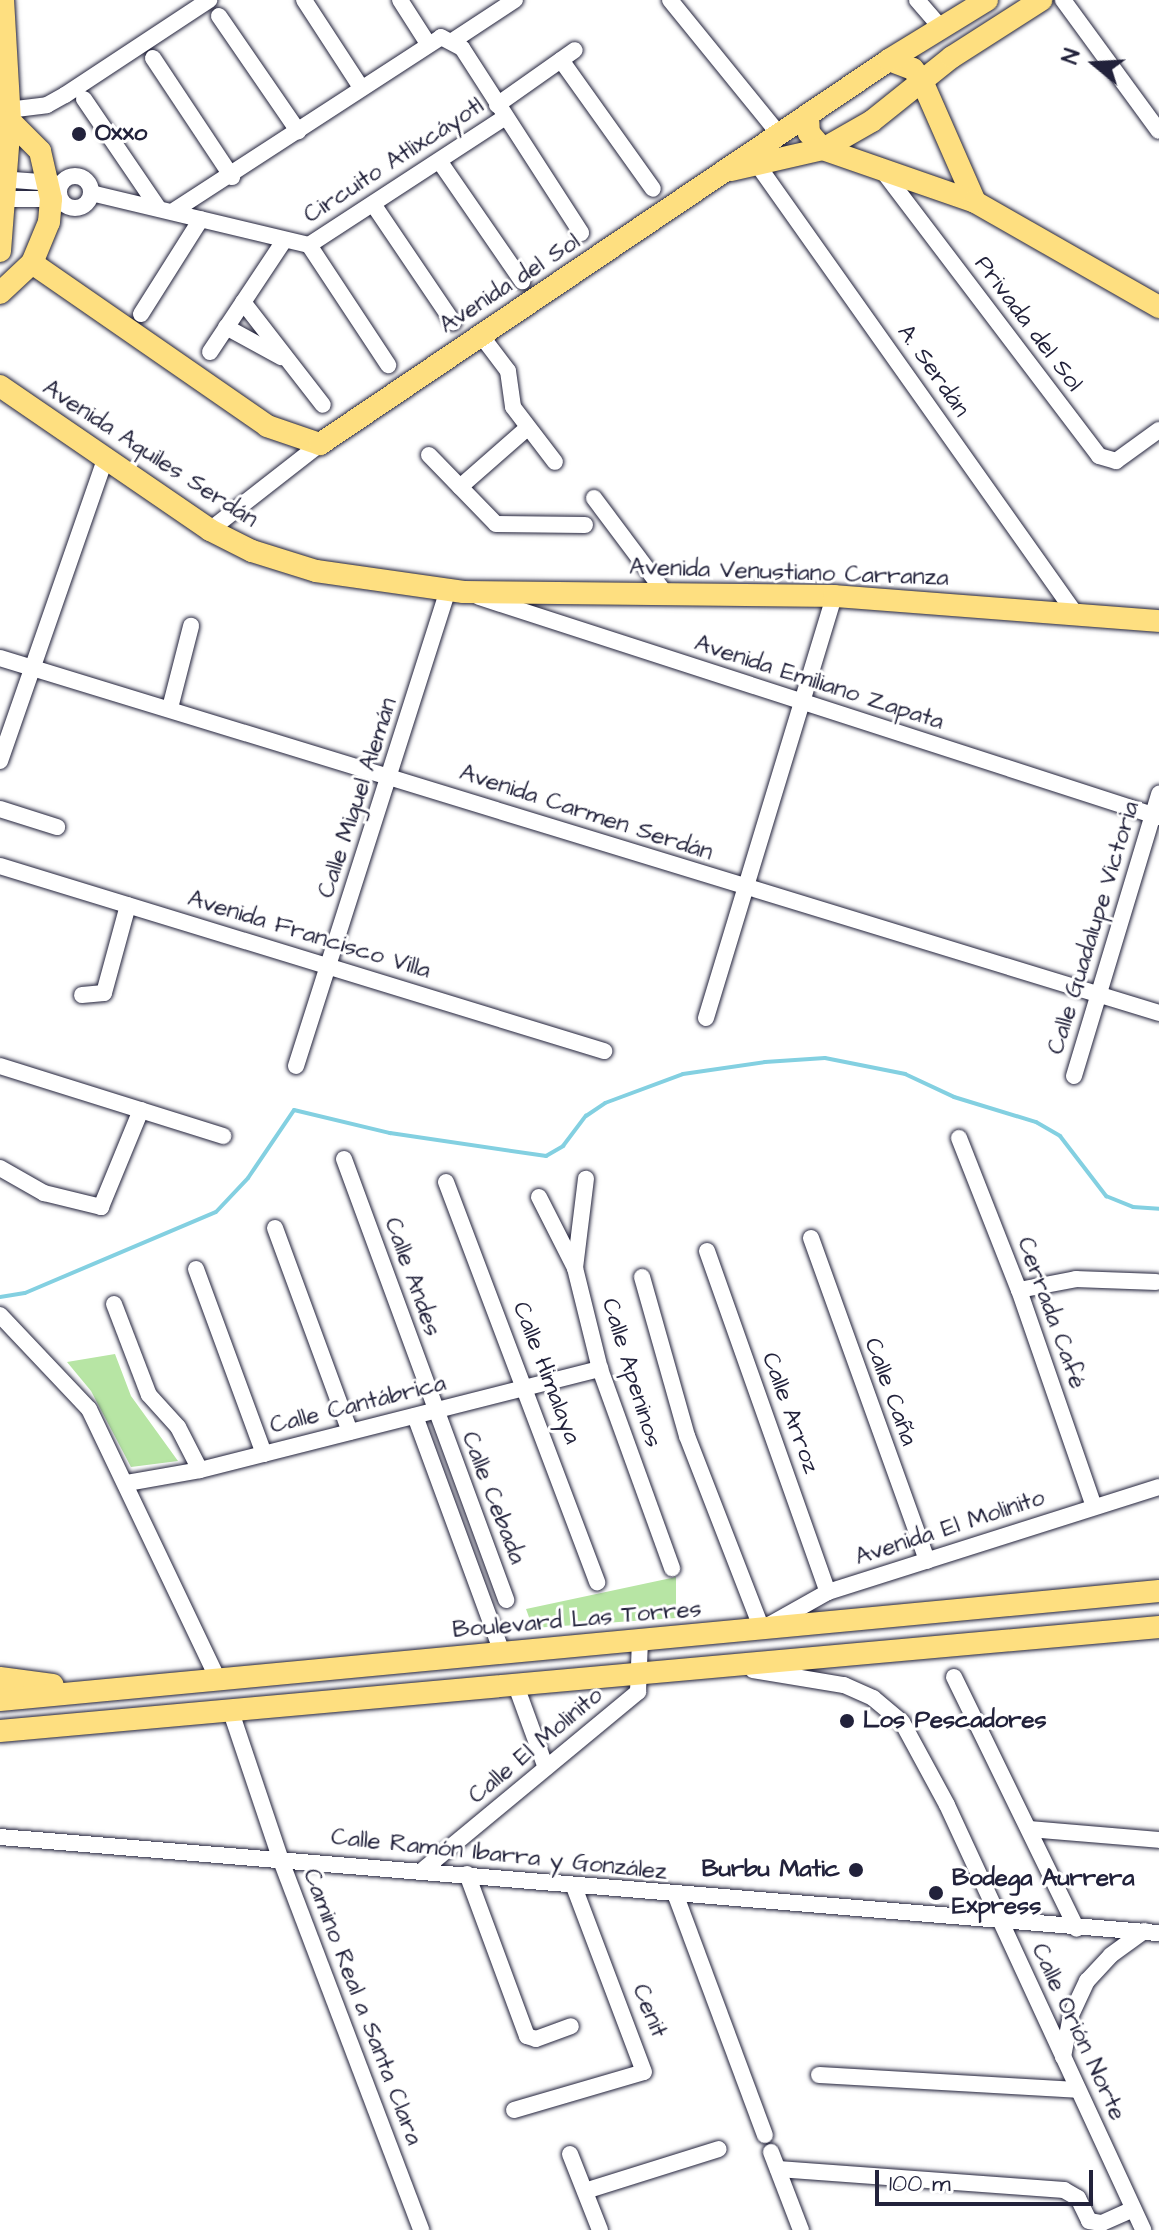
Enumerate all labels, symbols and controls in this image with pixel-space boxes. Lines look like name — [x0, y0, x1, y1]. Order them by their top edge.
north arrow — [1055, 24, 1135, 104]
text: N — [1055, 45, 1089, 68]
street label: Circuito Atlixcáyotl — [299, 92, 489, 230]
place label: Oxxo — [95, 120, 147, 148]
marker: Oxxo — [70, 125, 88, 143]
street label: Avenida del Sol — [434, 228, 586, 340]
street label: Privada del Sol — [968, 251, 1088, 397]
street label: A. Serdán — [891, 319, 975, 423]
street label: Avenida Aquiles Serdán — [37, 374, 263, 534]
street label: Avenida Venustiano Carranza — [629, 553, 949, 593]
street label: Avenida Emiliano Zapata — [691, 629, 947, 737]
street label: Calle Miguel Alemán — [312, 694, 404, 902]
street label: Avenida Carmen Serdán — [456, 758, 716, 868]
street label: Calle Guadalupe Victoria — [1042, 798, 1146, 1058]
street label: Avenida Francisco Villa — [184, 884, 434, 986]
street label: Calle Andes — [377, 1214, 447, 1340]
street label: Cerrada Café — [1010, 1233, 1092, 1393]
street label: Calle Apeninos — [595, 1295, 667, 1451]
street label: Calle Himalaya — [506, 1298, 586, 1448]
street label: Calle Caña — [857, 1334, 923, 1450]
street label: Calle Arroz — [755, 1349, 825, 1477]
street label: Calle Cantábrica — [267, 1369, 449, 1441]
street label: Calle Cebada — [455, 1428, 531, 1568]
street label: Avenida El Molinito — [852, 1484, 1048, 1572]
street label: Boulevard Las Torres — [451, 1595, 703, 1645]
street label: Calle El Molinito — [463, 1681, 609, 1811]
place label: Los Pescadores — [863, 1707, 1047, 1735]
marker: Los Pescadores — [838, 1712, 856, 1730]
street label: Calle Ramón Ibarra y González — [330, 1823, 668, 1887]
place label: Burbu Matic — [702, 1856, 840, 1884]
marker: Burbu Matic — [847, 1861, 865, 1879]
street label: Camino Real a Santa Clara — [296, 1865, 428, 2149]
place label: Bodega Aurrera Express — [952, 1865, 1135, 1921]
marker: Bodega Aurrera Express — [927, 1884, 945, 1902]
street label: Calle Orión Norte — [1024, 1939, 1132, 2125]
street label: Cenit — [625, 1980, 673, 2042]
scale bar — [879, 2154, 1097, 2204]
text: 100 m — [889, 2167, 951, 2201]

